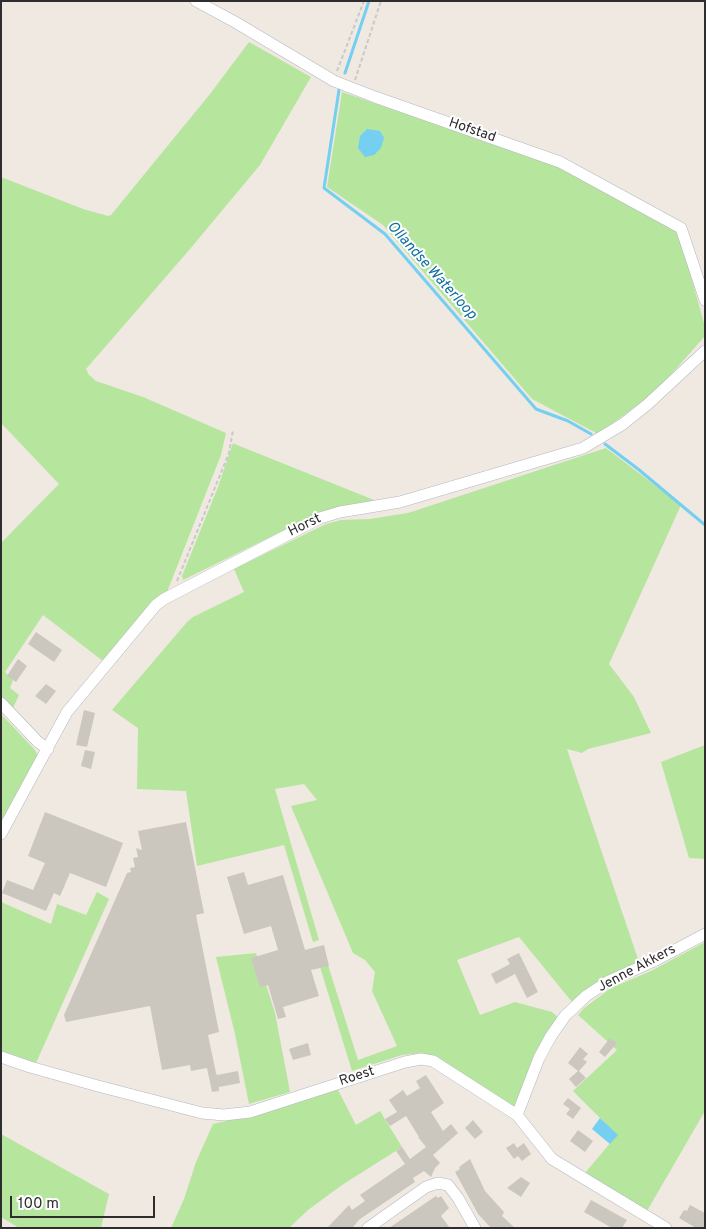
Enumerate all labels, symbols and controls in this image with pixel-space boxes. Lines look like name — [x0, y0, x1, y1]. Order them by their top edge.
street label: Hofstad — [446, 115, 498, 147]
water label: Ollandse Waterloop — [382, 218, 480, 324]
street label: Horst — [286, 511, 324, 541]
street label: Jenne Akkers — [595, 941, 679, 997]
street label: Roest — [337, 1063, 377, 1091]
scale bar — [12, 1186, 158, 1218]
text: 100 m — [18, 1195, 59, 1214]

